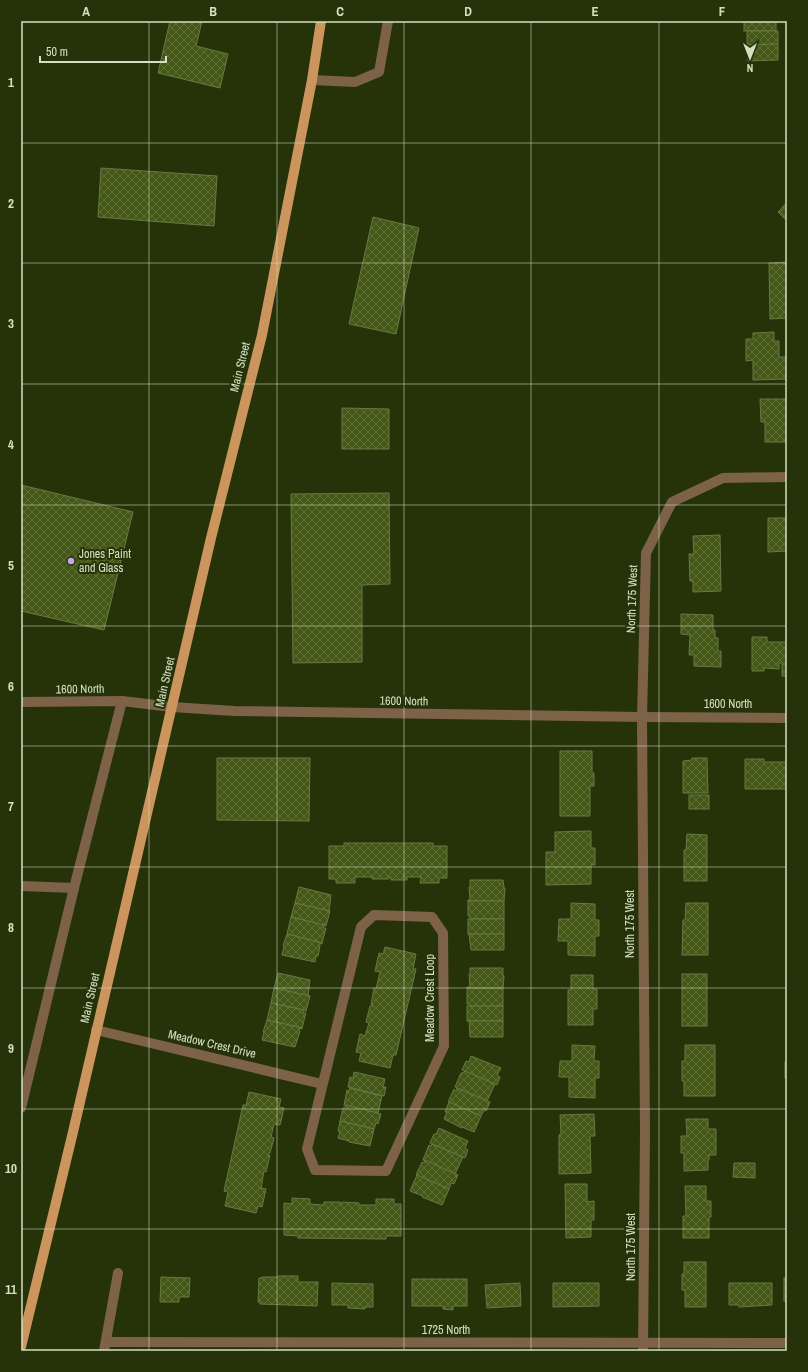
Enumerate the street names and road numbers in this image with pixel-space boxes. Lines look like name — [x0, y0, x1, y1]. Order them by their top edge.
street label: Main Street — [226, 340, 254, 394]
street label: North 175 West — [623, 564, 641, 633]
street label: Main Street — [151, 655, 179, 709]
street label: 1600 North — [56, 681, 104, 697]
street label: 1600 North — [380, 693, 428, 709]
street label: 1600 North — [704, 696, 752, 712]
street label: North 175 West — [622, 890, 638, 958]
street label: Meadow Crest Loop — [422, 954, 438, 1042]
street label: Main Street — [76, 971, 104, 1025]
street label: Meadow Crest Drive — [167, 1026, 257, 1062]
street label: North 175 West — [623, 1213, 639, 1281]
street label: 1725 North — [422, 1322, 470, 1338]

